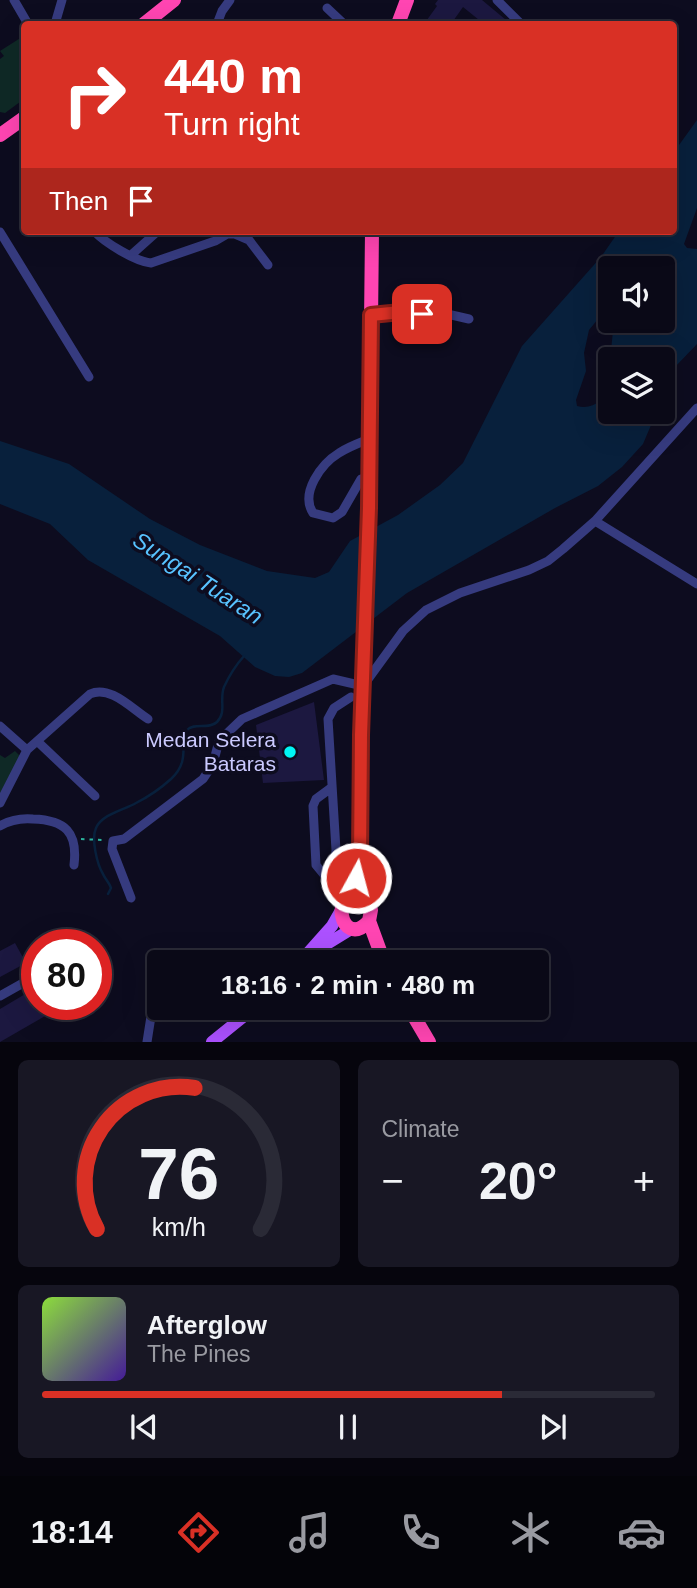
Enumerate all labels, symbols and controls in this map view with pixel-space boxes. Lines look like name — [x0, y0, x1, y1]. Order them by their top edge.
icon: right — [49, 49, 140, 140]
text: 440 m — [164, 49, 303, 103]
text: Turn right — [164, 106, 300, 142]
icon: arrive — [122, 182, 160, 220]
text: Then — [49, 186, 108, 216]
map controls — [598, 256, 675, 424]
button: sound — [598, 256, 675, 333]
pin — [392, 284, 452, 344]
icon: arrive — [403, 295, 441, 333]
button: layers — [598, 347, 675, 424]
water label: Sungai Tuaran — [128, 526, 268, 630]
place label: Medan Selera Bataras — [145, 728, 276, 775]
marker: Medan Selera Bataras — [282, 744, 298, 760]
position arrow — [319, 841, 393, 915]
speed limit sign: 80 — [21, 929, 112, 1020]
text: 18:16 · 2 min · 480 m — [221, 970, 475, 1000]
text: Climate — [382, 1116, 459, 1142]
text: 76 — [138, 1134, 219, 1215]
text: 20° — [479, 1152, 558, 1210]
text: − — [382, 1160, 404, 1202]
text: + — [633, 1160, 655, 1202]
text: km/h — [152, 1213, 206, 1241]
text: Afterglow — [147, 1310, 267, 1340]
text: The Pines — [147, 1341, 251, 1367]
icon: previous — [125, 1408, 163, 1446]
icon: pause — [329, 1408, 367, 1446]
icon: next — [534, 1408, 572, 1446]
icon: directions — [174, 1508, 223, 1557]
icon: music — [285, 1508, 334, 1557]
icon: phone — [396, 1508, 445, 1557]
icon: climate — [506, 1508, 555, 1557]
icon: car — [617, 1508, 666, 1557]
text: 18:14 — [31, 1514, 113, 1550]

